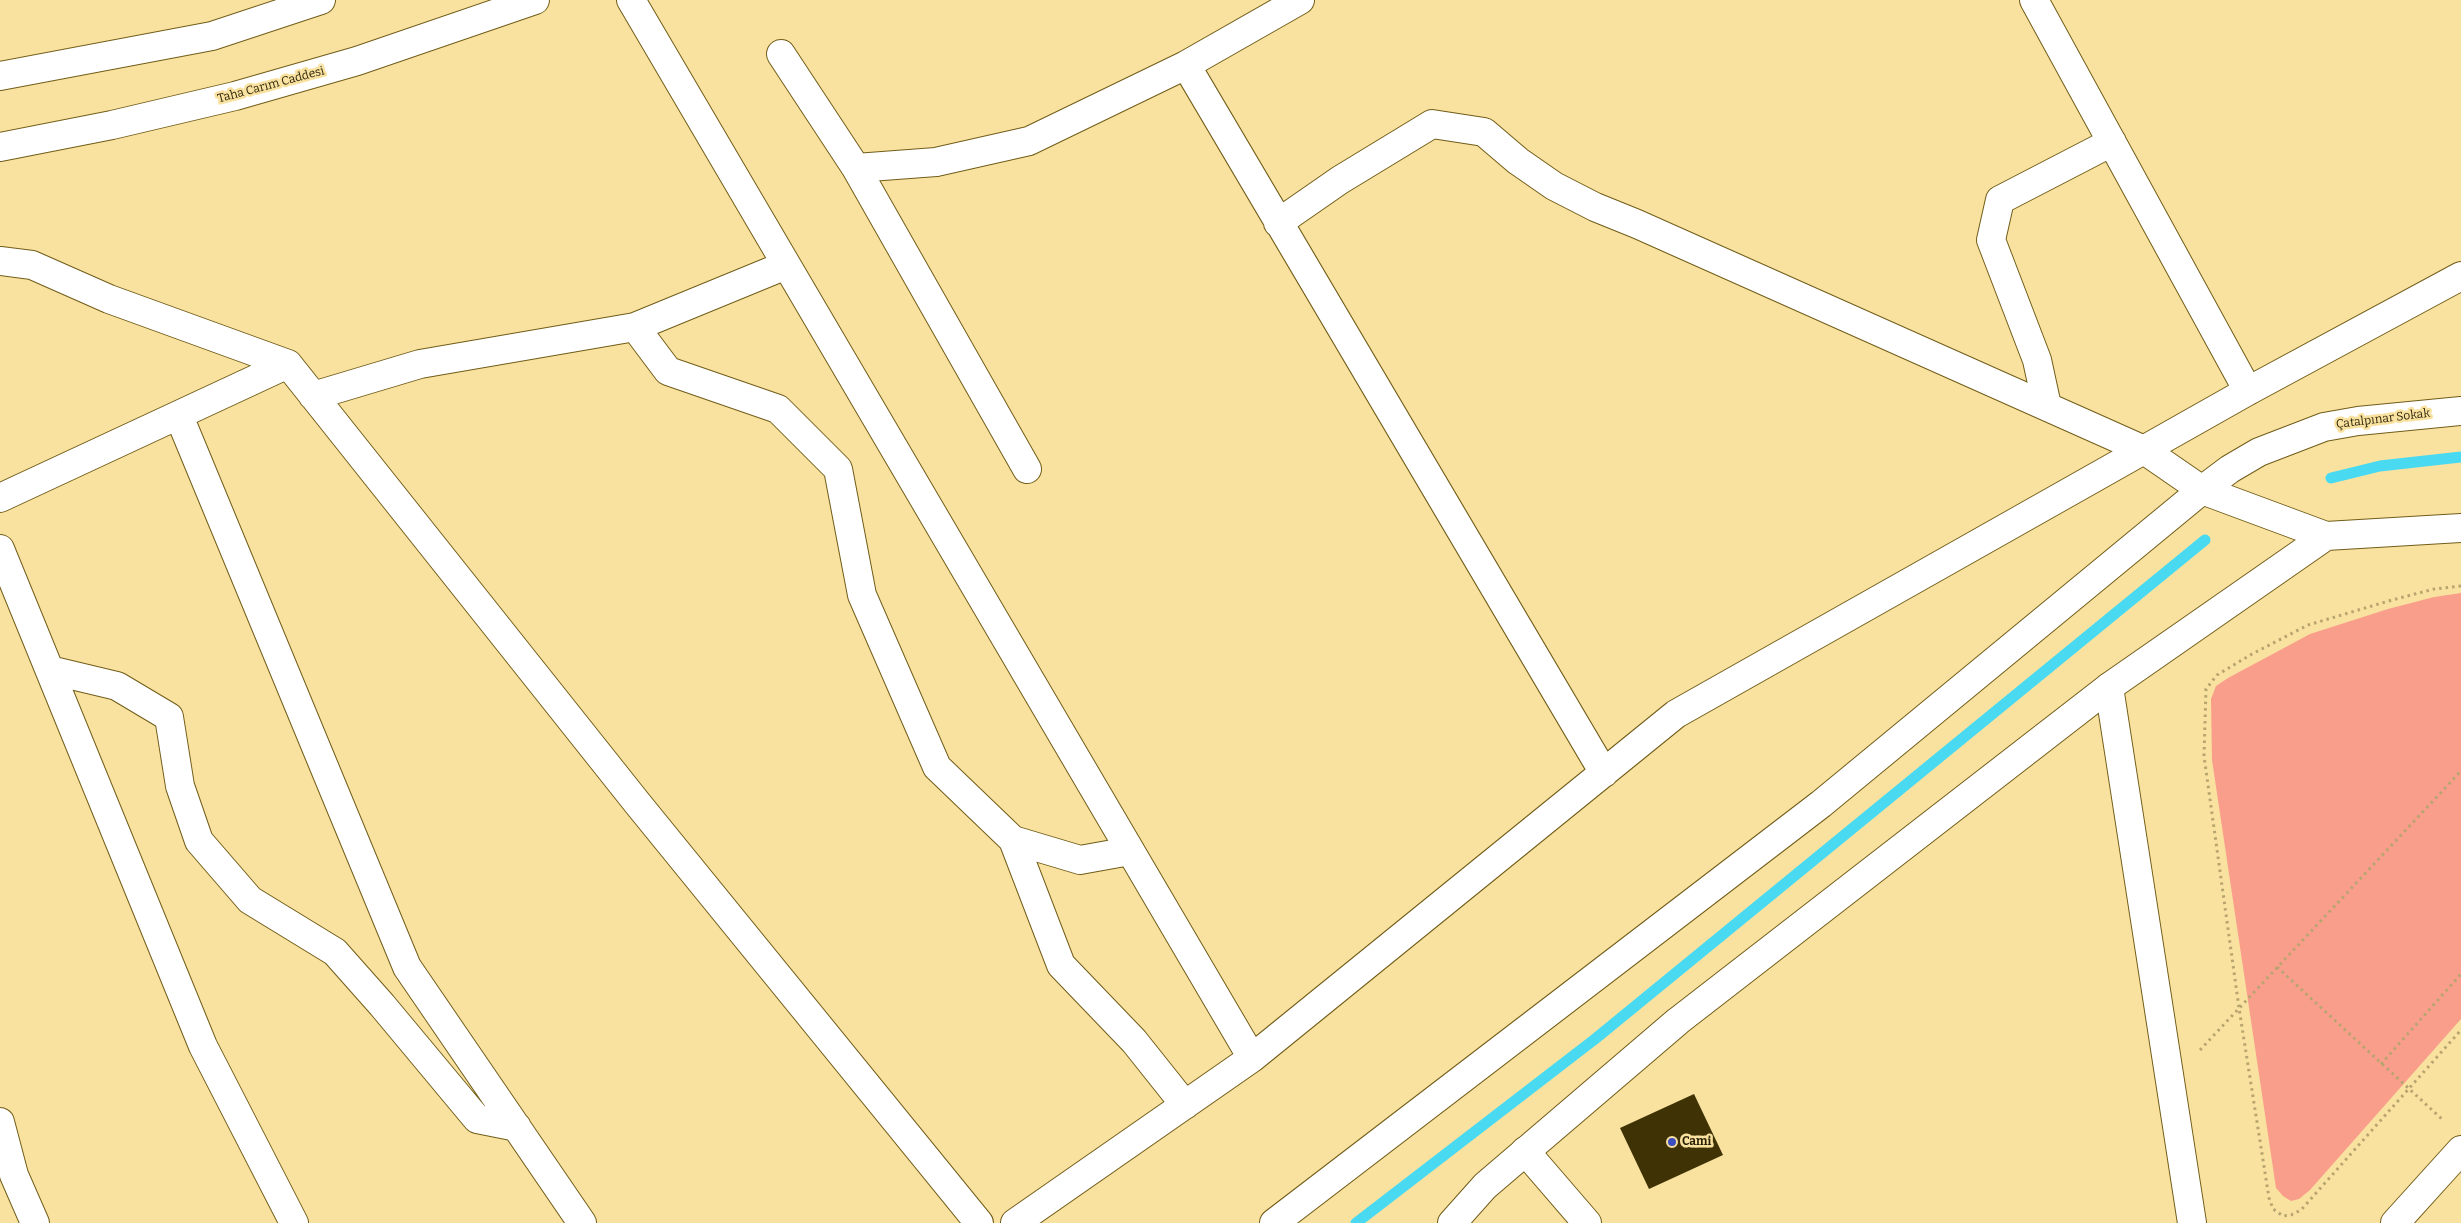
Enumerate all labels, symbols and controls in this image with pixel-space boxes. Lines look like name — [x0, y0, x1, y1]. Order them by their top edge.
street label: Taha Carım Caddesi — [216, 64, 326, 106]
street label: Çatalpınar Sokak — [2335, 406, 2431, 432]
place label: Cami — [1682, 1135, 1711, 1149]
marker: Cami — [1666, 1136, 1678, 1148]

